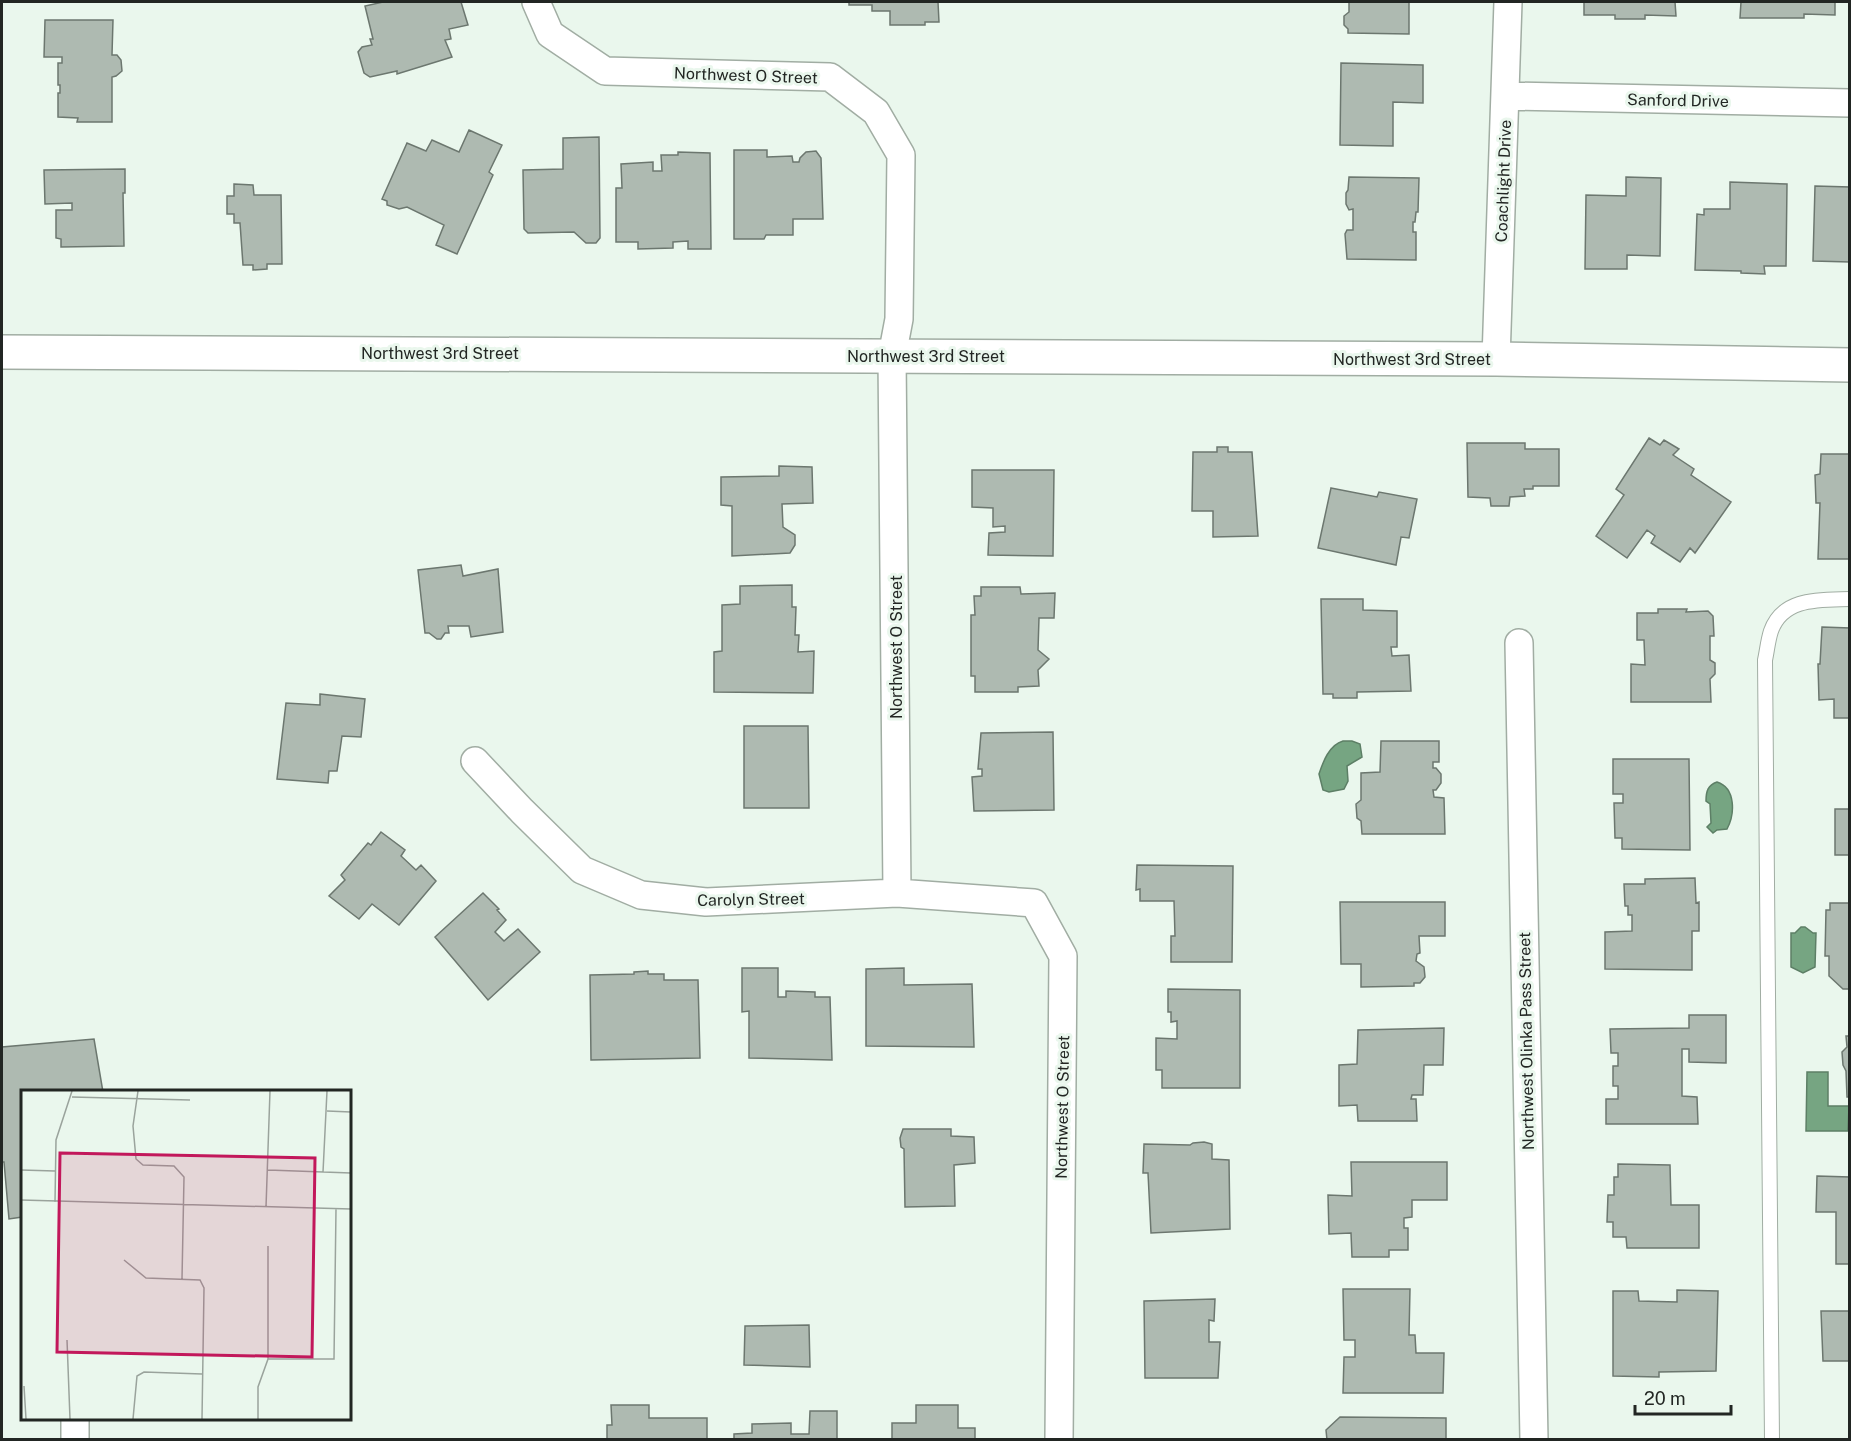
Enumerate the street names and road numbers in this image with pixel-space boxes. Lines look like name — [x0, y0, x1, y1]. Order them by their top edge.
street label: Northwest O Street — [674, 63, 818, 88]
street label: Sanford Drive — [1627, 90, 1729, 111]
street label: Coachlight Drive — [1492, 119, 1515, 243]
street label: Northwest 3rd Street — [361, 344, 519, 363]
street label: Northwest 3rd Street — [847, 347, 1005, 366]
street label: Northwest 3rd Street — [1333, 350, 1491, 369]
street label: Northwest O Street — [887, 575, 906, 719]
street label: Carolyn Street — [697, 889, 805, 910]
street label: Northwest Olinka Pass Street — [1515, 932, 1538, 1150]
street label: Northwest O Street — [1052, 1035, 1073, 1179]

